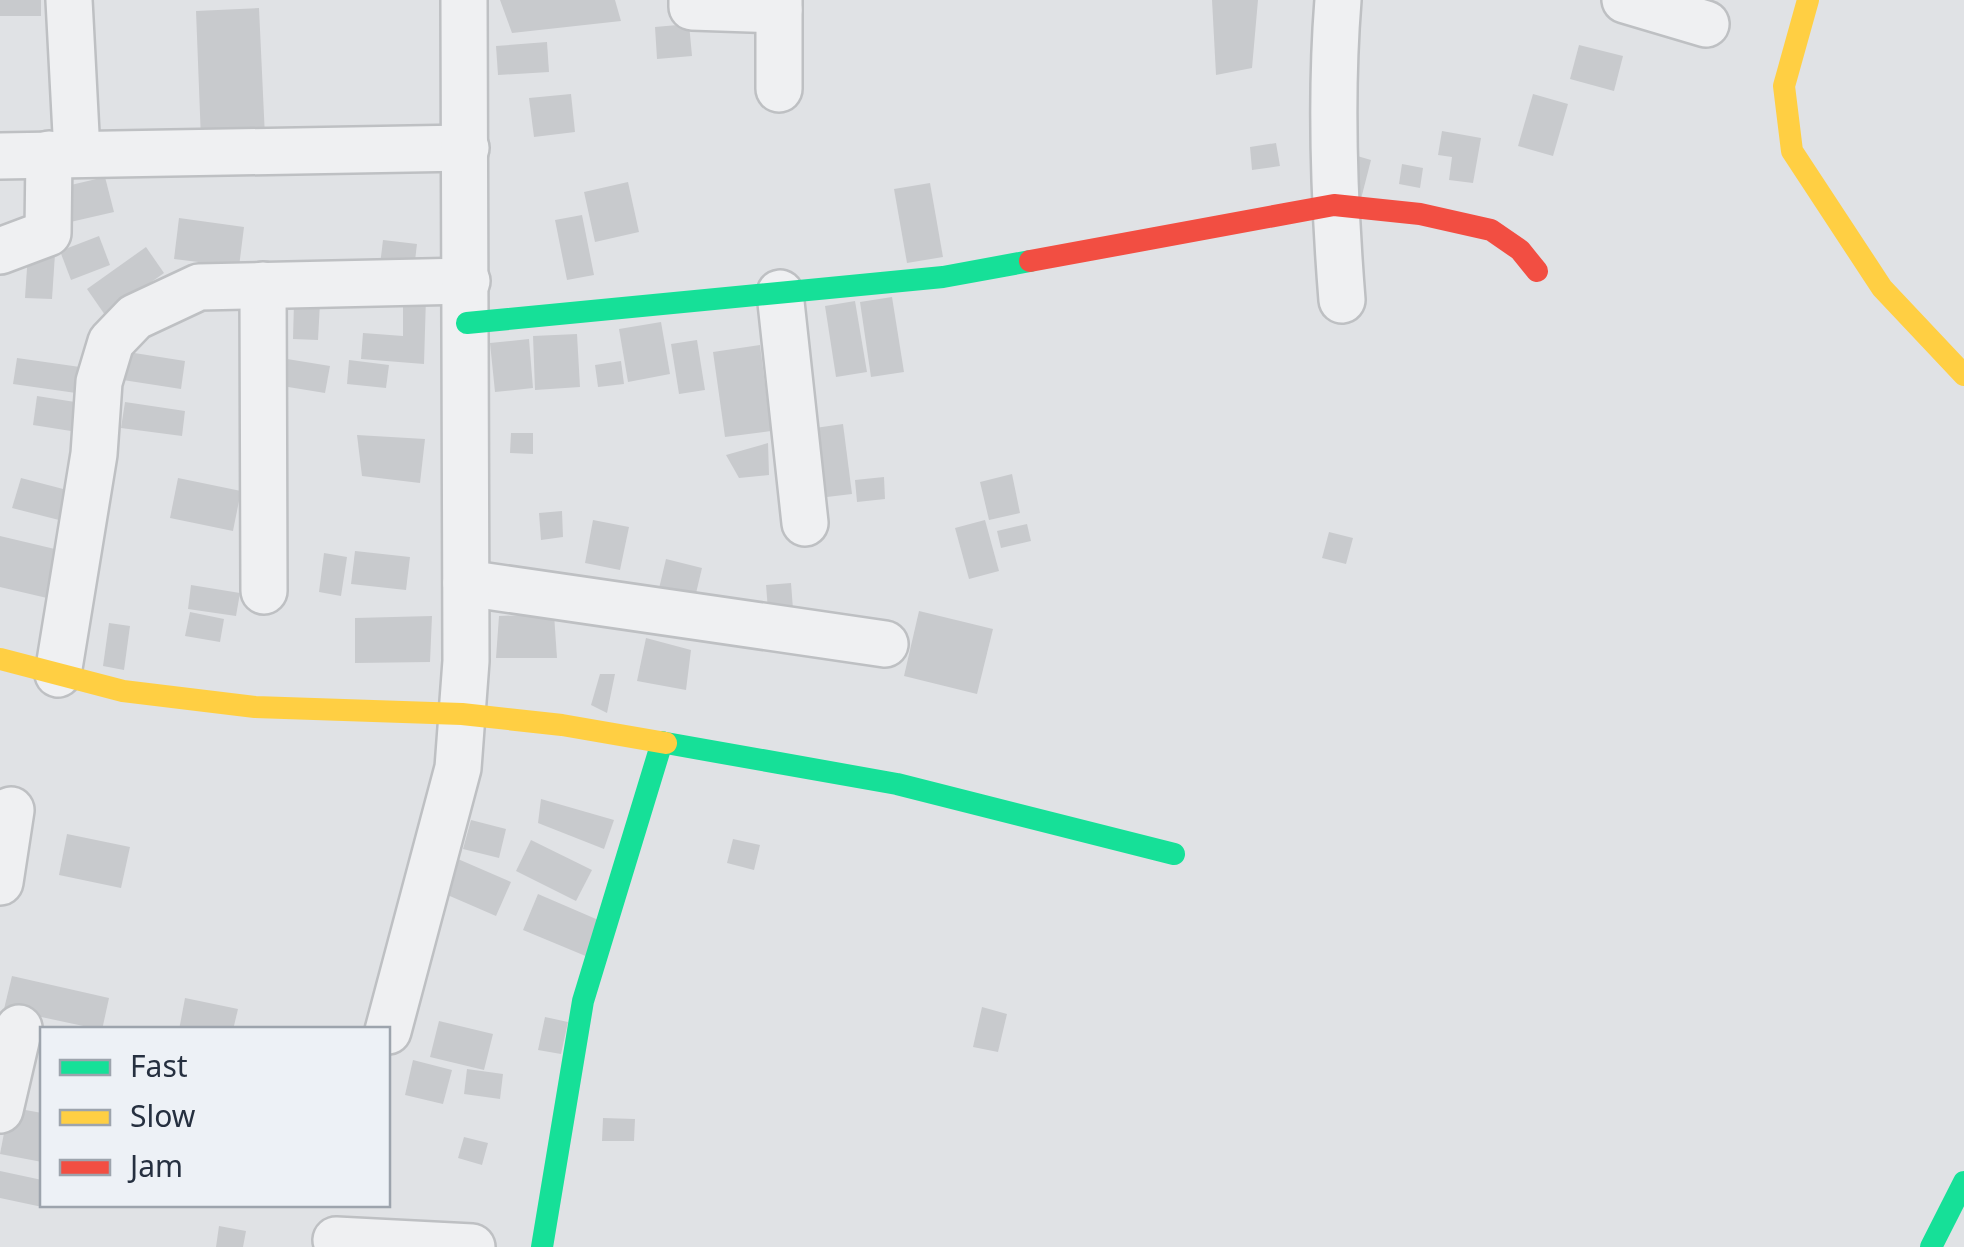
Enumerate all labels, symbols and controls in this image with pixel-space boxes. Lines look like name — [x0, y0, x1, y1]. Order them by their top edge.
legend — [40, 1027, 390, 1207]
text: Fast — [130, 1045, 188, 1086]
text: Slow — [130, 1095, 196, 1136]
text: Jam — [127, 1145, 183, 1186]

